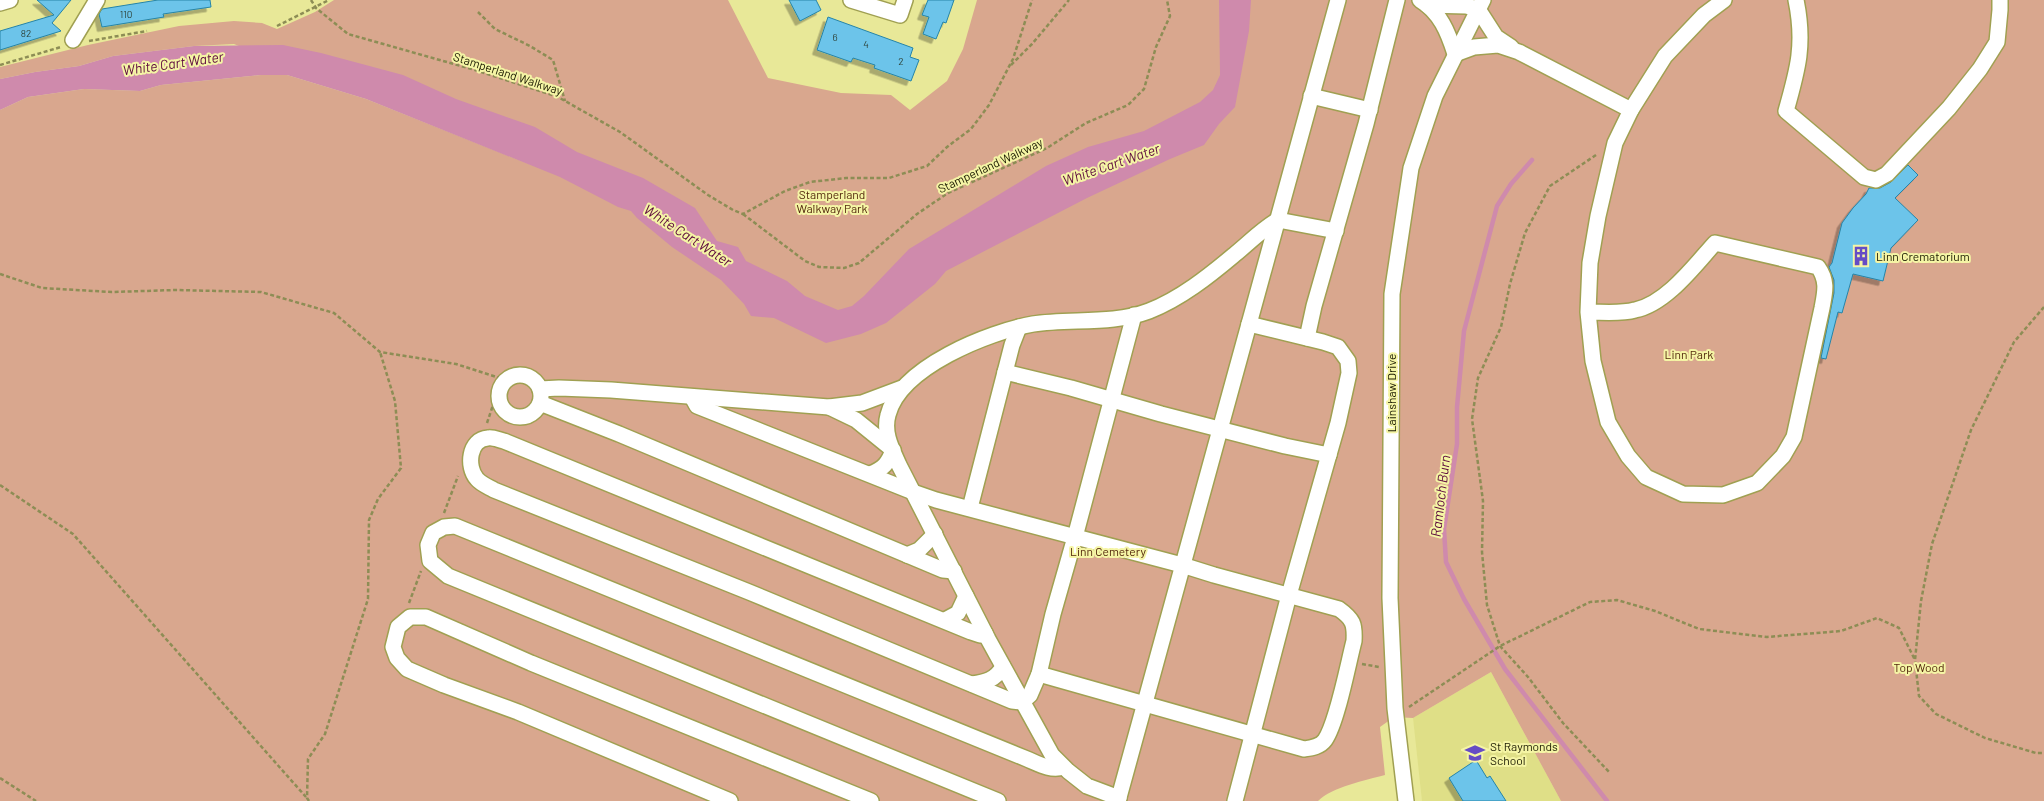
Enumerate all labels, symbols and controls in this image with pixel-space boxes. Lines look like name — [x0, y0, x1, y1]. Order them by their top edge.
house number: 110 — [120, 8, 132, 20]
house number: 82 — [21, 27, 31, 39]
house number: 6 — [832, 31, 838, 43]
house number: 4 — [863, 38, 869, 50]
water label: White Cart Water — [122, 47, 225, 78]
street label: Stamperland Walkway — [452, 49, 565, 97]
house number: 2 — [898, 55, 904, 67]
street label: Stamperland Walkway — [935, 134, 1045, 195]
water label: White Cart Water — [1060, 139, 1163, 189]
park label: Stamperland Walkway Park — [797, 187, 867, 215]
water label: White Cart Water — [641, 200, 736, 270]
building icon: Linn Crematorium — [1850, 245, 1872, 267]
place label: Linn Crematorium — [1876, 249, 1970, 263]
park label: Linn Park — [1665, 347, 1713, 361]
street label: Lainshaw Drive — [1384, 354, 1398, 432]
water label: Ramloch Burn — [1427, 454, 1453, 538]
park label: Linn Cemetery — [1070, 544, 1146, 558]
park label: Top Wood — [1893, 660, 1945, 674]
place label: St Raymonds School — [1490, 739, 1558, 767]
school or university icon: St Raymonds School — [1464, 742, 1486, 764]

